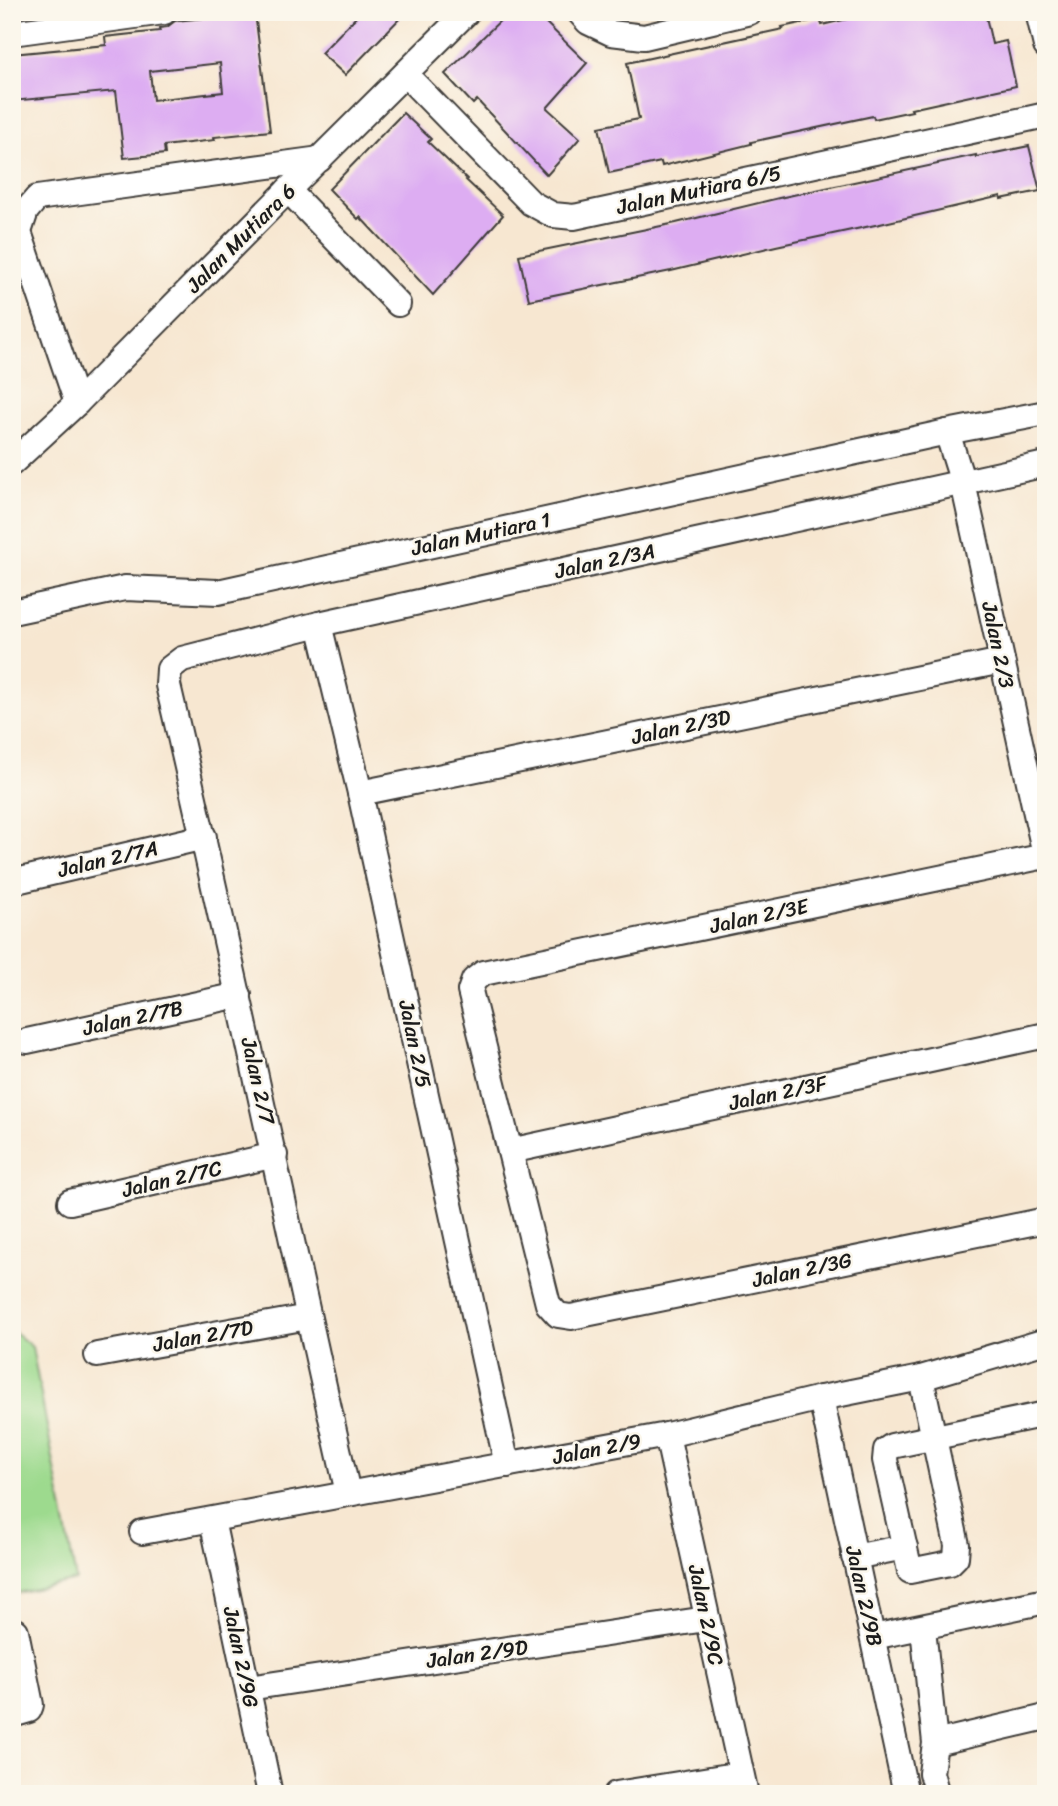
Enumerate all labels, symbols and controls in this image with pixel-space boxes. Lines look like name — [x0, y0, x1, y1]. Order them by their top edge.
street label: Jalan Mutiara 6/5 — [612, 154, 785, 226]
street label: Jalan Mutiara 6 — [176, 174, 305, 303]
street label: Jalan Mutiara 1 — [407, 501, 554, 567]
street label: Jalan 2/3A — [550, 532, 659, 590]
street label: Jalan 2/3 — [970, 597, 1026, 692]
street label: Jalan 2/3D — [627, 698, 734, 756]
street label: Jalan 2/7A — [53, 829, 162, 889]
street label: Jalan 2/3E — [705, 887, 813, 945]
street label: Jalan 2/7B — [78, 989, 187, 1047]
street label: Jalan 2/5 — [387, 996, 443, 1092]
street label: Jalan 2/7 — [229, 1033, 287, 1130]
street label: Jalan 2/3F — [725, 1064, 832, 1122]
street label: Jalan 2/7C — [117, 1149, 226, 1209]
street label: Jalan 2/3G — [748, 1241, 855, 1299]
street label: Jalan 2/7D — [149, 1308, 256, 1364]
street label: Jalan 2/9 — [549, 1422, 644, 1476]
street label: Jalan 2/9B — [834, 1541, 894, 1650]
street label: Jalan 2/9C — [677, 1560, 735, 1669]
street label: Jalan 2/9G — [212, 1602, 270, 1711]
street label: Jalan 2/9D — [423, 1628, 530, 1680]

